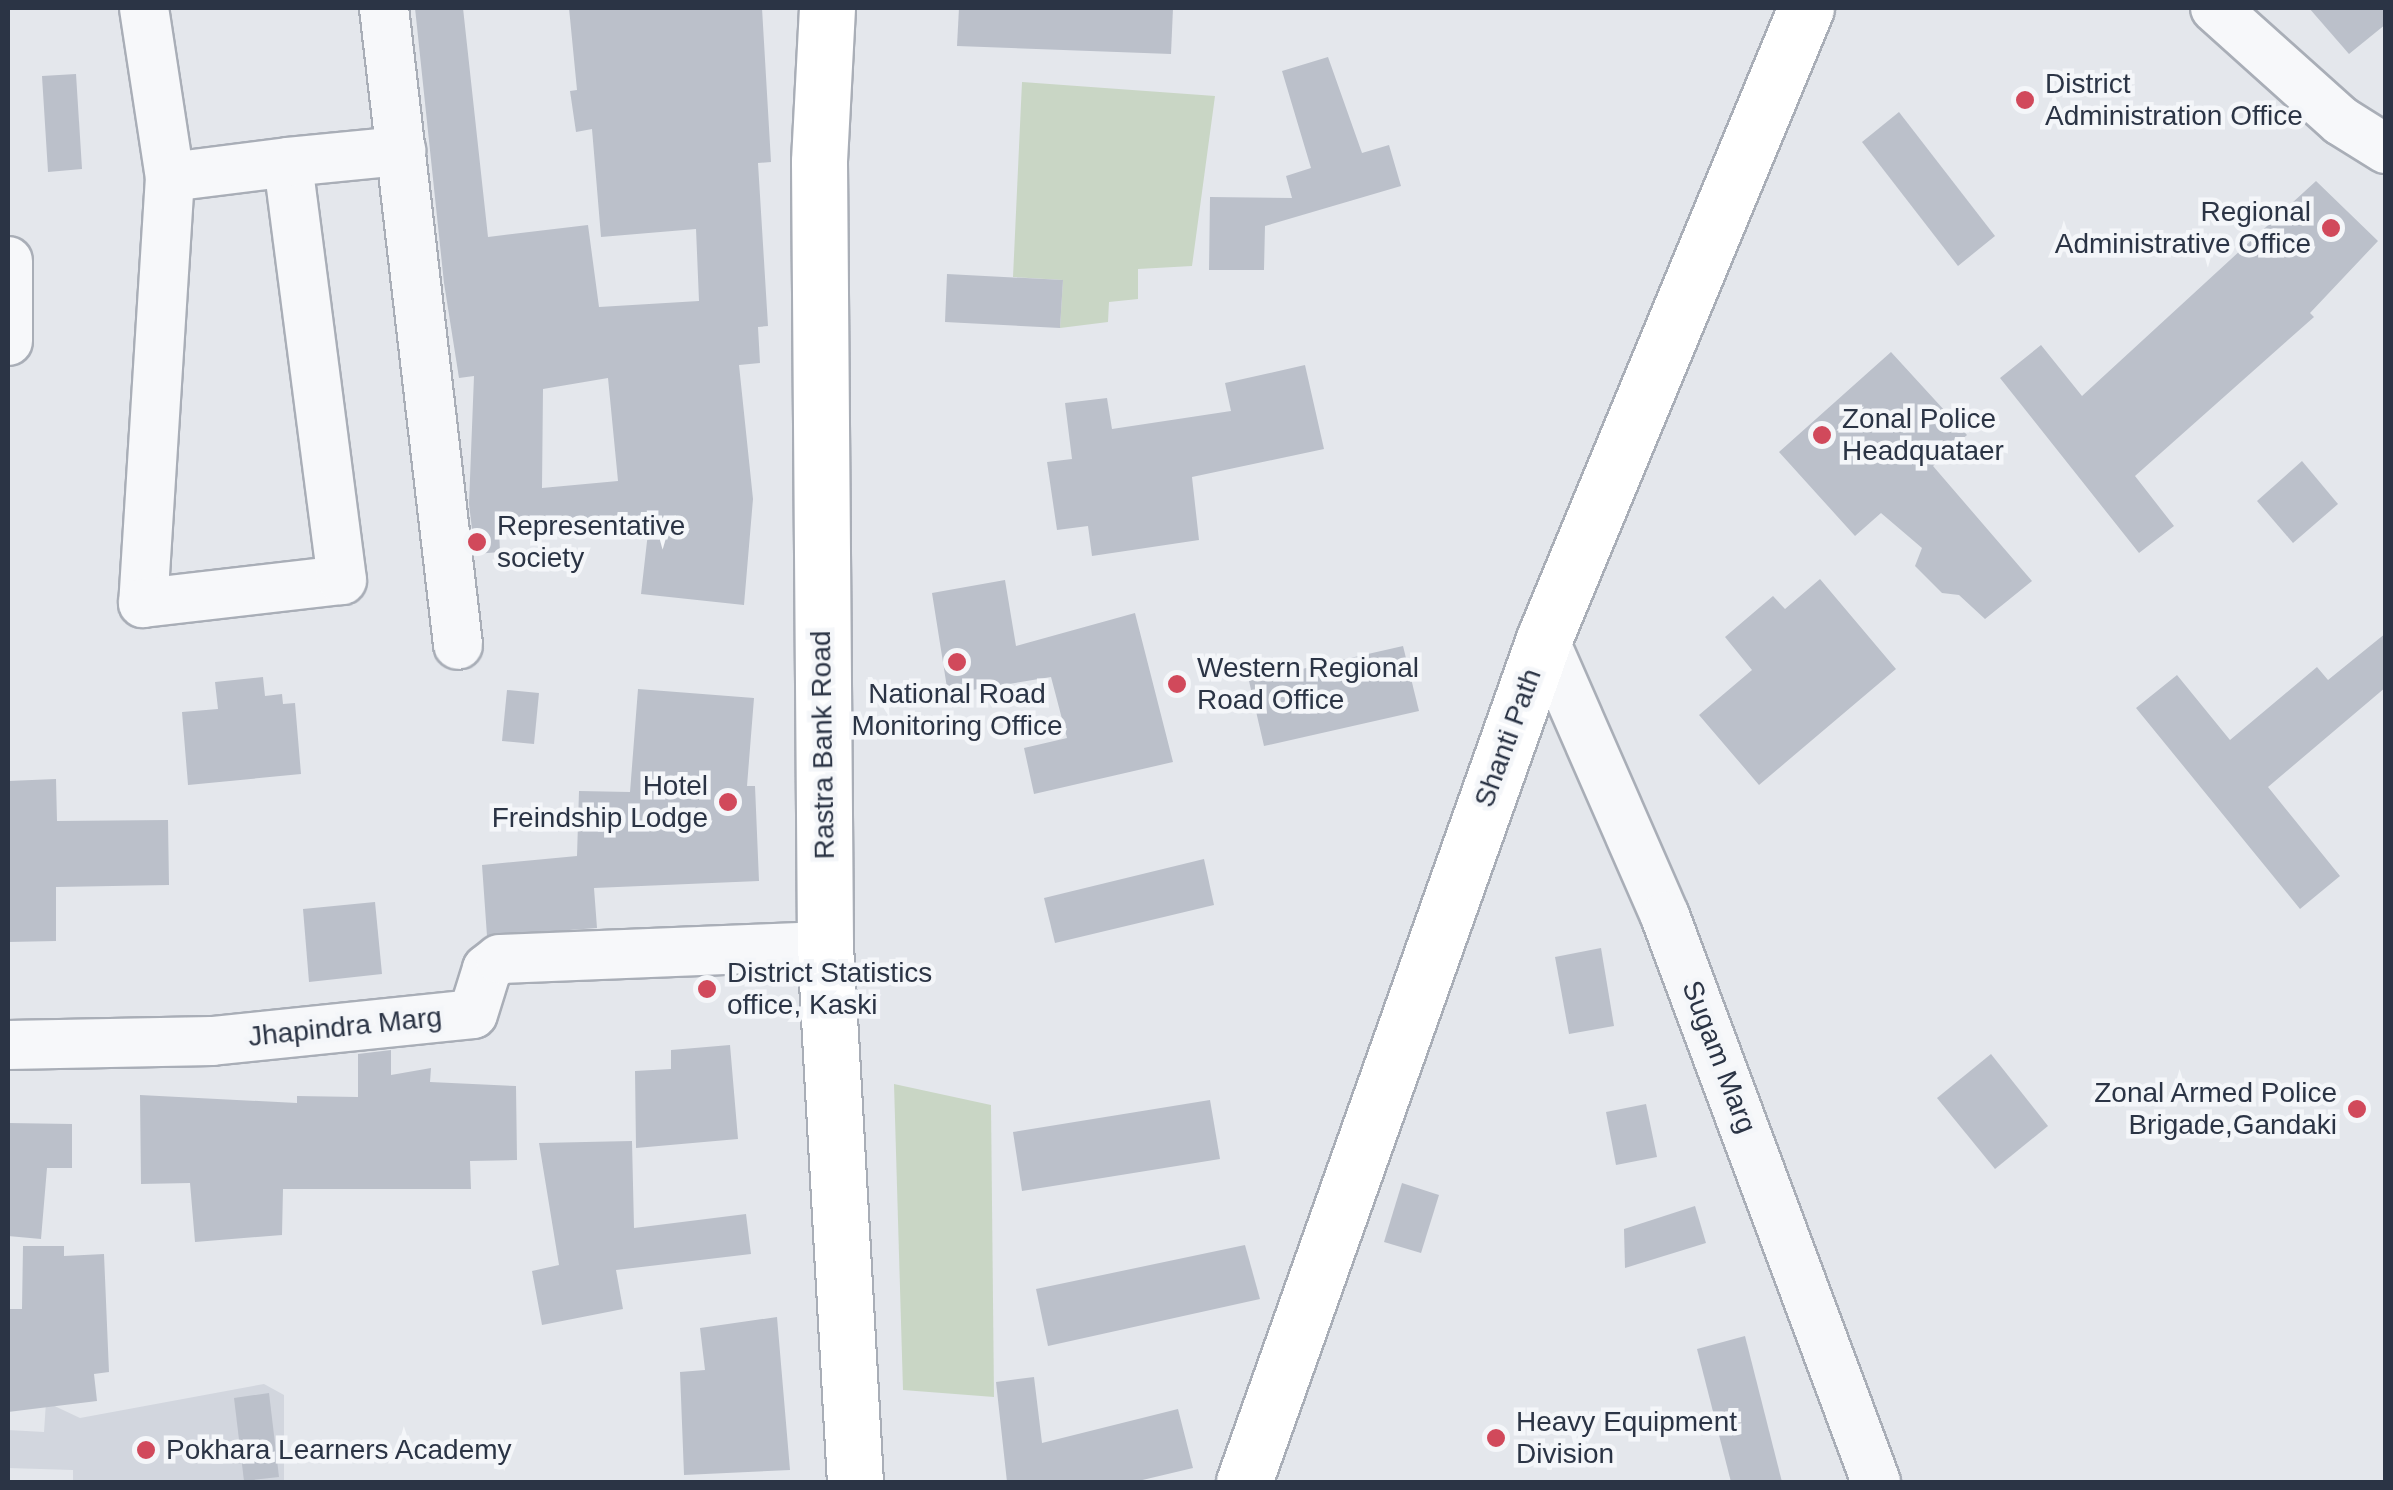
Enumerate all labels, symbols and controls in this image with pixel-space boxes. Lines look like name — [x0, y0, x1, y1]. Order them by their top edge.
place label: District Administration Office — [2045, 67, 2303, 133]
marker: District Administration Office — [2014, 89, 2036, 111]
place label: Regional Administrative Office — [2055, 195, 2311, 261]
marker: Regional Administrative Office — [2320, 217, 2342, 239]
place label: Zonal Police Headquataer — [1842, 402, 2004, 468]
marker: Zonal Police Headquataer — [1811, 424, 1833, 446]
place label: Representative society — [497, 509, 685, 575]
marker: Representative society — [466, 531, 488, 553]
street label: Rastra Bank Road — [804, 630, 842, 860]
marker: National Road Monitoring Office — [946, 651, 968, 673]
place label: Western Regional Road Office — [1197, 651, 1419, 717]
street label: Shanti Path — [1467, 664, 1549, 812]
marker: Western Regional Road Office — [1166, 673, 1188, 695]
place label: National Road Monitoring Office — [851, 677, 1063, 743]
place label: Hotel Freindship Lodge — [492, 769, 708, 835]
marker: Hotel Freindship Lodge — [717, 791, 739, 813]
place label: District Statistics office, Kaski — [727, 956, 932, 1022]
street label: Sugam Marg — [1675, 976, 1763, 1138]
marker: District Statistics office, Kaski — [696, 978, 718, 1000]
street label: Jhapindra Marg — [247, 1000, 443, 1054]
place label: Zonal Armed Police Brigade,Gandaki — [2093, 1076, 2337, 1142]
marker: Zonal Armed Police Brigade,Gandaki — [2346, 1098, 2368, 1120]
place label: Heavy Equipment Division — [1516, 1405, 1737, 1471]
marker: Heavy Equipment Division — [1485, 1427, 1507, 1449]
place label: Pokhara Learners Academy — [166, 1433, 513, 1467]
marker: Pokhara Learners Academy — [135, 1439, 157, 1461]

